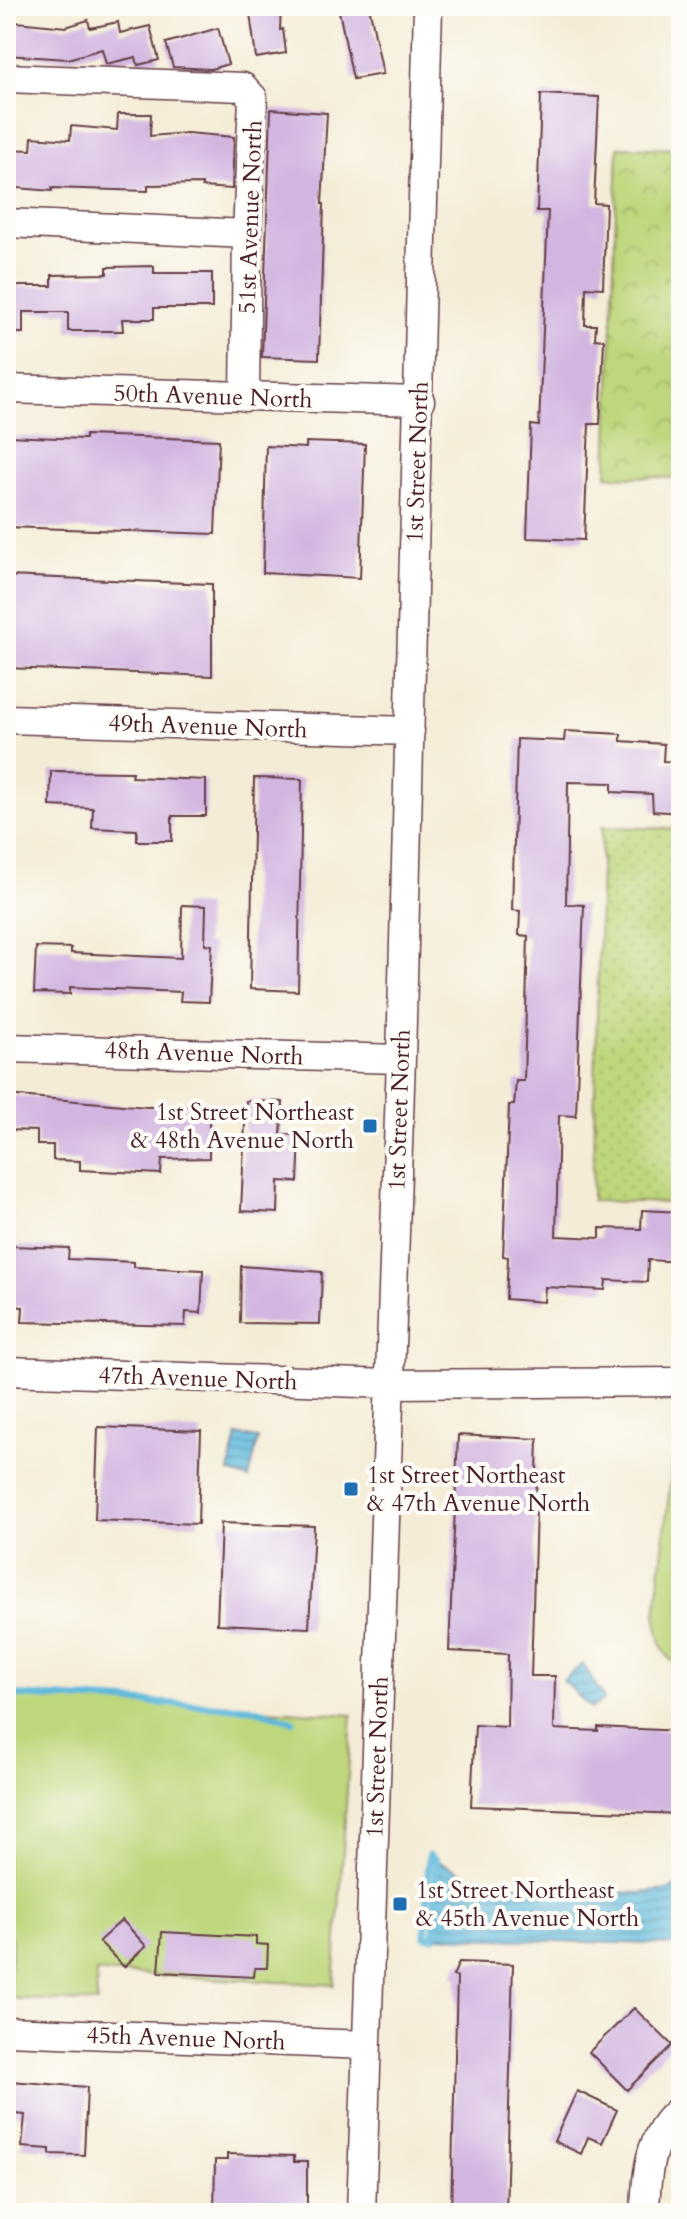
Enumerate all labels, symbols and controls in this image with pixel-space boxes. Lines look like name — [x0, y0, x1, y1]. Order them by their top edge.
street label: 51st Avenue North — [231, 120, 270, 314]
street label: 50th Avenue North — [113, 377, 313, 416]
street label: 1st Street North — [398, 381, 437, 543]
street label: 49th Avenue North — [108, 707, 308, 746]
street label: 1st Street North — [380, 1029, 419, 1191]
street label: 48th Avenue North — [104, 1034, 304, 1073]
place label: 1st Street Northeast & 48th Avenue North — [131, 1096, 354, 1157]
marker: 1st Street Northeast & 48th Avenue North — [361, 1117, 379, 1135]
street label: 47th Avenue North — [98, 1359, 298, 1398]
place label: 1st Street Northeast & 47th Avenue North — [367, 1459, 590, 1520]
marker: 1st Street Northeast & 47th Avenue North — [342, 1480, 360, 1498]
street label: 1st Street North — [358, 1676, 397, 1838]
place label: 1st Street Northeast & 45th Avenue North — [416, 1874, 639, 1935]
marker: 1st Street Northeast & 45th Avenue North — [391, 1895, 409, 1913]
street label: 45th Avenue North — [86, 2019, 286, 2058]

